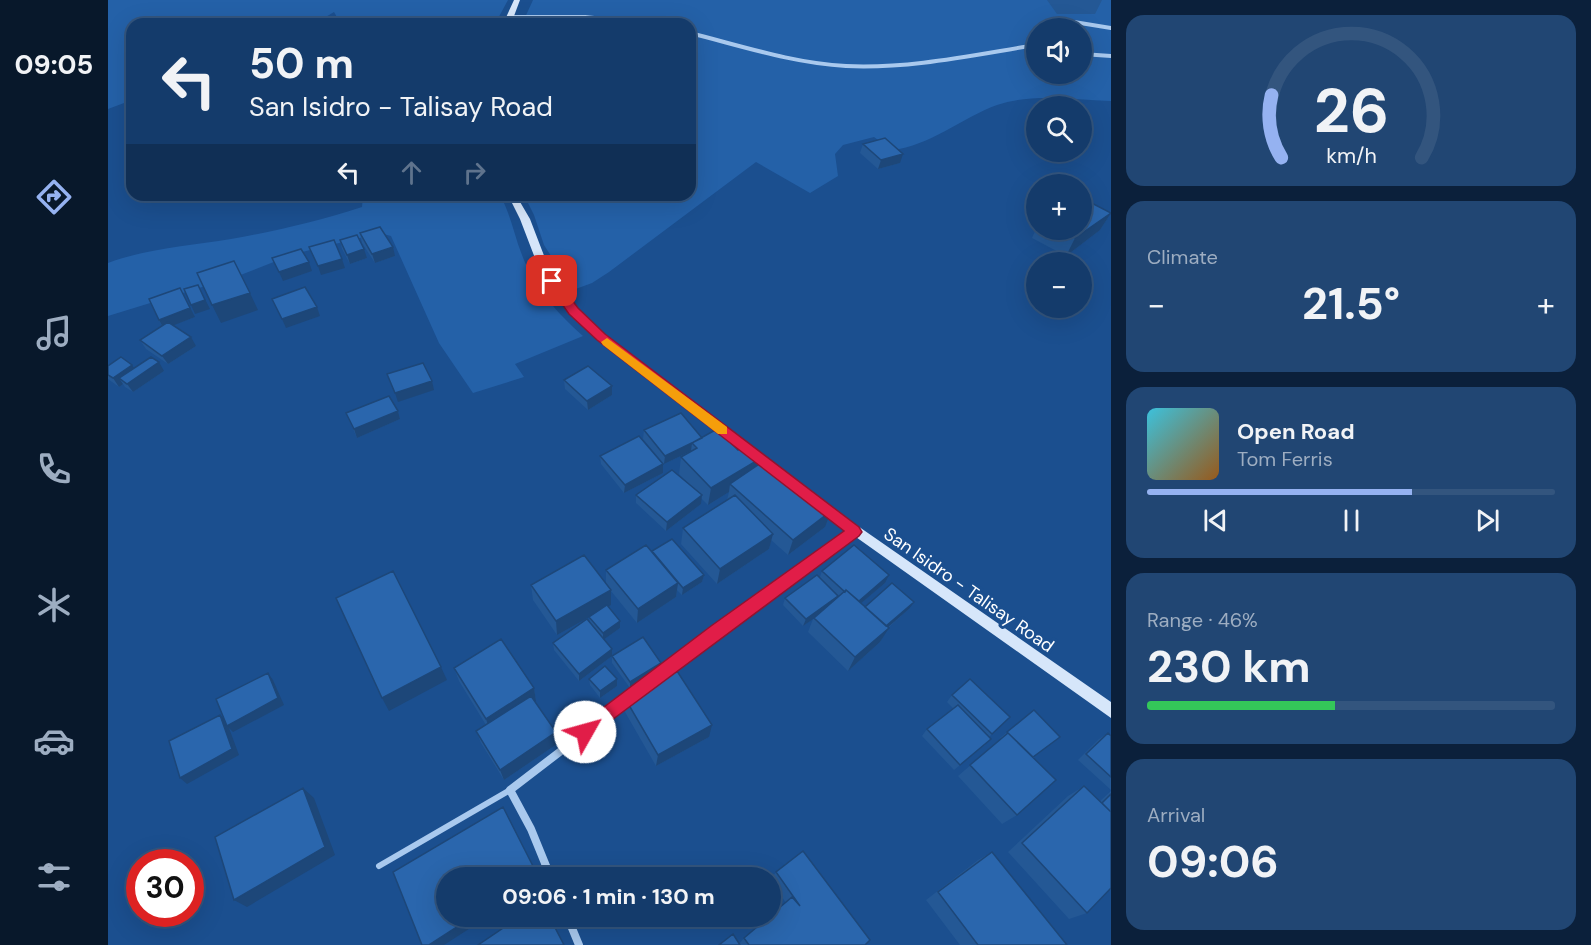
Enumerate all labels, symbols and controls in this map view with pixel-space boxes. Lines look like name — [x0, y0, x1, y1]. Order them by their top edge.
map controls — [1026, 18, 1092, 318]
button: sound — [1026, 18, 1092, 84]
text: 50 m — [249, 36, 354, 91]
icon: left — [150, 42, 228, 120]
text: 09:05 — [15, 47, 93, 82]
text: 26 — [1313, 70, 1389, 151]
text: San Isidro - Talisay Road — [249, 89, 553, 124]
button: search — [1026, 96, 1092, 162]
text: km/h — [1326, 142, 1376, 170]
icon: left — [332, 156, 365, 189]
icon: ahead — [395, 156, 428, 189]
icon: right — [458, 156, 491, 189]
button: + — [1026, 174, 1092, 240]
icon: directions — [33, 176, 75, 218]
text: Climate — [1147, 244, 1218, 270]
button: − — [1026, 252, 1092, 318]
pin — [526, 255, 577, 306]
icon: arrive — [535, 264, 568, 297]
text: 21.5° — [1302, 274, 1400, 333]
text: − — [1147, 283, 1165, 326]
text: + — [1537, 283, 1555, 326]
icon: music — [33, 312, 75, 354]
text: Open Road — [1237, 417, 1355, 446]
text: Tom Ferris — [1237, 446, 1333, 472]
icon: phone — [33, 448, 75, 490]
icon: previous — [1199, 504, 1232, 537]
icon: pause — [1335, 504, 1368, 537]
icon: next — [1471, 504, 1504, 537]
street label: San Isidro - Talisay Road — [879, 522, 1059, 658]
icon: climate — [33, 584, 75, 626]
text: Range · 46% — [1147, 607, 1258, 633]
text: 230 km — [1147, 637, 1311, 696]
position arrow — [553, 700, 617, 764]
icon: car — [33, 720, 75, 762]
text: Arrival — [1147, 802, 1205, 828]
text: 09:06 — [1147, 832, 1279, 891]
speed limit sign: 30 — [126, 849, 204, 927]
icon: filters — [33, 856, 75, 898]
text: 09:06 · 1 min · 130 m — [502, 882, 715, 911]

